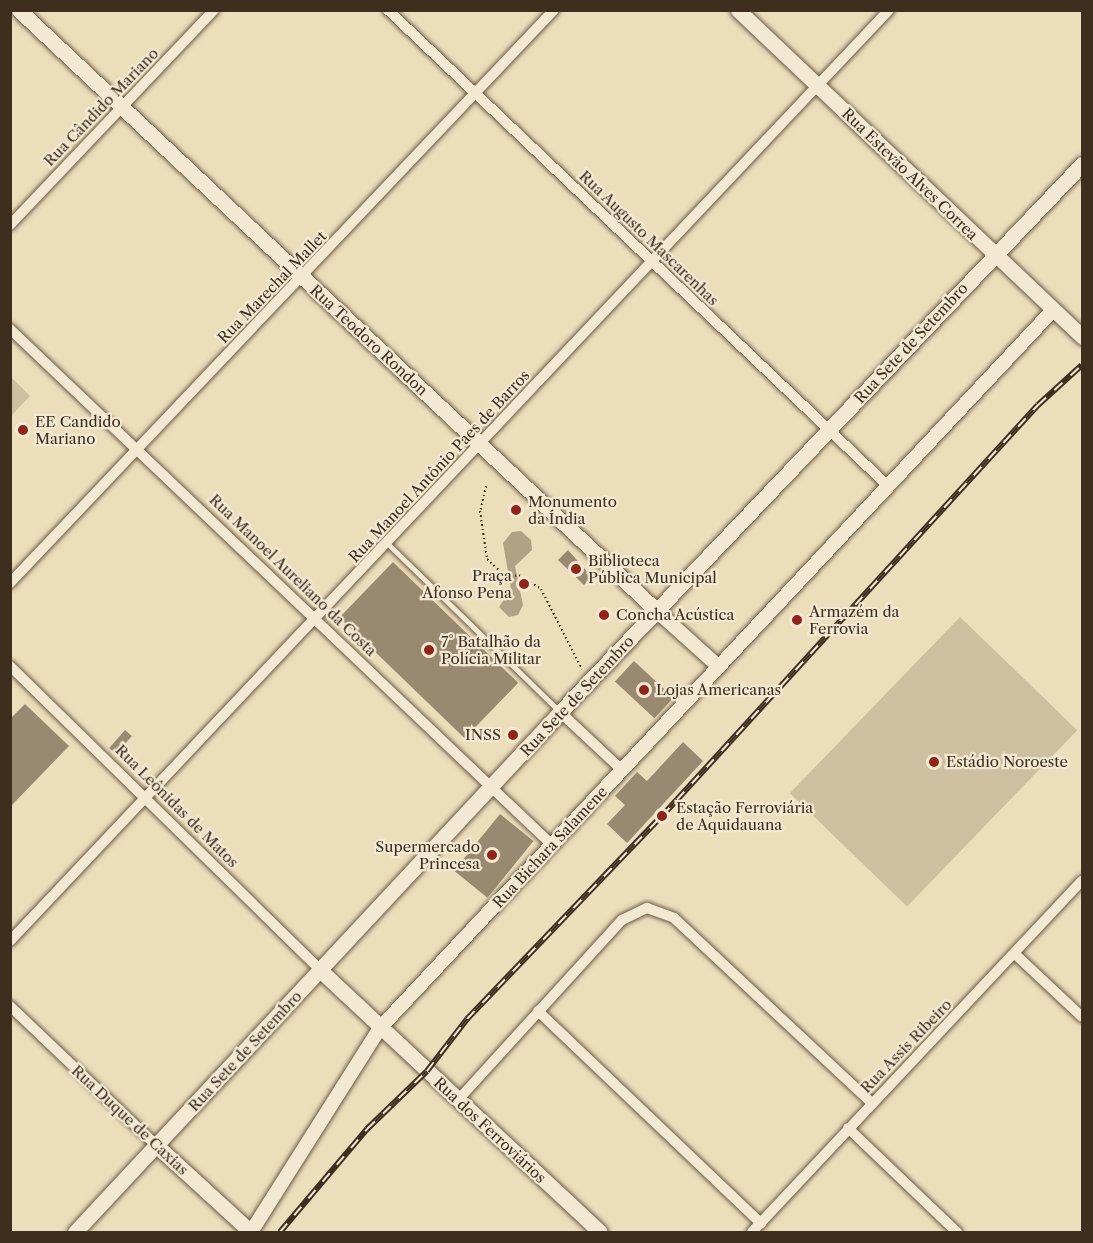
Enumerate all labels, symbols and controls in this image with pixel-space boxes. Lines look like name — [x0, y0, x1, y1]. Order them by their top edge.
street label: Rua Cândido Mariano — [40, 44, 162, 170]
street label: Rua Estevão Alves Correa — [838, 104, 982, 244]
street label: Rua Augusto Mascarenhas — [575, 166, 723, 310]
street label: Rua Marechal Mallet — [214, 227, 330, 347]
street label: Rua Sete de Setembro — [850, 279, 972, 407]
street label: Rua Teodoro Rondon — [306, 281, 432, 399]
street label: Rua Manoel Antônio Paes de Barros — [345, 366, 533, 566]
place label: EE Candido Mariano — [35, 412, 121, 447]
marker: EE Candido Mariano — [16, 423, 30, 437]
street label: Rua Manoel Aureliano da Costa — [205, 490, 381, 660]
place label: Monumento da Índia — [528, 492, 617, 527]
marker: Monumento da Índia — [509, 503, 523, 517]
place label: Biblioteca Pública Municipal — [588, 551, 717, 586]
marker: Biblioteca Pública Municipal — [569, 562, 583, 576]
place label: Praça Afonso Pena — [422, 566, 512, 601]
marker: Praça Afonso Pena — [517, 577, 531, 591]
place label: Armazém da Ferrovia — [809, 602, 899, 637]
place label: Concha Acústica — [616, 606, 735, 624]
marker: Concha Acústica — [597, 608, 611, 622]
marker: Armazém da Ferrovia — [790, 613, 804, 627]
place label: 7° Batalhão da Polícia Militar — [441, 632, 541, 667]
street label: Rua Sete de Setembro — [516, 632, 638, 760]
marker: 7° Batalhão da Polícia Militar — [422, 643, 436, 657]
place label: Lojas Americanas — [656, 681, 782, 699]
marker: Lojas Americanas — [637, 683, 651, 697]
place label: INSS — [465, 726, 501, 744]
marker: INSS — [506, 728, 520, 742]
street label: Rua Leônidas de Matos — [112, 741, 242, 871]
place label: Estádio Noroeste — [946, 753, 1068, 771]
marker: Estádio Noroeste — [927, 755, 941, 769]
street label: Rua Bichara Salamene — [489, 782, 611, 912]
place label: Estação Ferroviária de Aquidauana — [676, 798, 813, 833]
marker: Estação Ferroviária de Aquidauana — [653, 807, 671, 825]
place label: Supermercado Princesa — [375, 837, 480, 872]
marker: Supermercado Princesa — [485, 848, 499, 862]
street label: Rua Sete de Setembro — [184, 987, 306, 1115]
street label: Rua Assis Ribeiro — [856, 995, 956, 1097]
street label: Rua Duque de Caxias — [68, 1061, 192, 1179]
street label: Rua dos Ferroviários — [430, 1073, 550, 1187]

